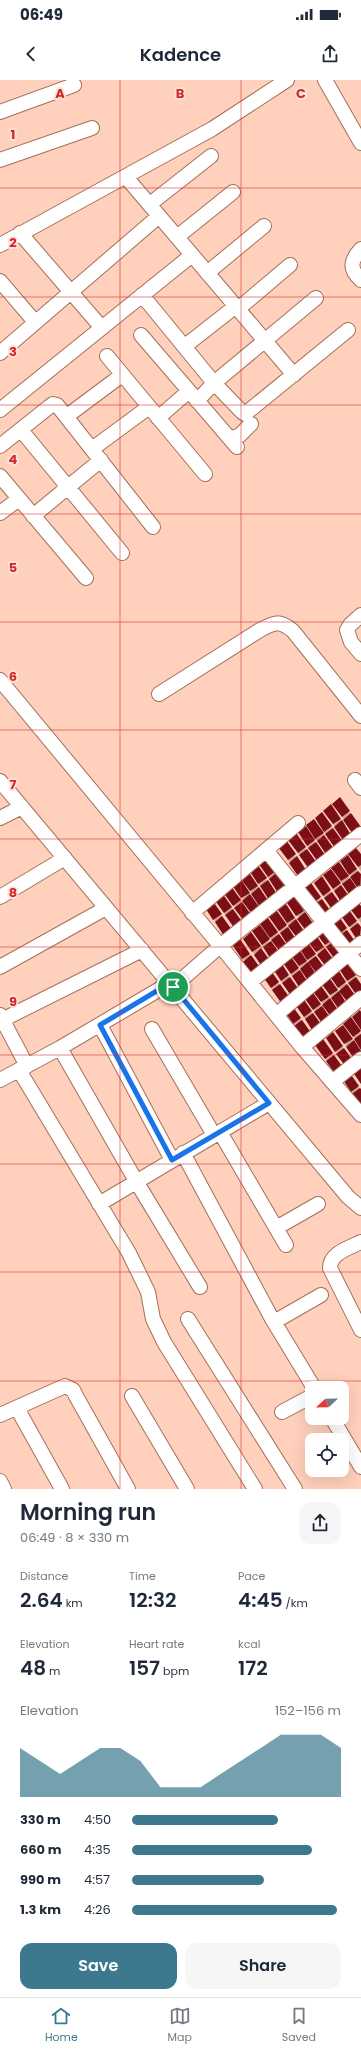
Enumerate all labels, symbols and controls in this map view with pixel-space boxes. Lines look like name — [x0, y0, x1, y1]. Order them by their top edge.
text: 06:49 — [20, 4, 63, 25]
text: Kadence — [140, 42, 221, 67]
icon: back — [20, 43, 42, 65]
icon: share — [319, 43, 341, 65]
text: A — [55, 84, 65, 103]
text: B — [176, 84, 185, 103]
text: C — [296, 84, 306, 103]
text: 1 — [11, 125, 15, 144]
text: 2 — [9, 233, 17, 252]
text: 3 — [9, 342, 17, 361]
text: 4 — [9, 450, 18, 469]
text: 5 — [9, 558, 17, 577]
text: 6 — [9, 667, 17, 686]
text: 7 — [10, 775, 17, 794]
text: 8 — [9, 883, 17, 902]
pin — [156, 970, 190, 1004]
icon: arrive — [162, 976, 184, 998]
text: 9 — [9, 992, 17, 1011]
north arrow — [305, 1381, 349, 1425]
map controls — [305, 1381, 349, 1477]
button: locate — [305, 1433, 349, 1477]
text: Morning run — [20, 1497, 156, 1528]
button: share — [299, 1502, 341, 1544]
text: 06:49 · 8 × 330 m — [20, 1528, 129, 1547]
text: Distance — [20, 1568, 68, 1584]
text: Time — [129, 1568, 156, 1584]
text: Pace — [238, 1568, 265, 1584]
text: 2.64 — [20, 1586, 63, 1614]
text: 12:32 — [129, 1586, 176, 1614]
text: 4:45 — [238, 1586, 283, 1614]
text: km — [63, 1595, 83, 1611]
text: /km — [283, 1595, 308, 1611]
text: Elevation — [20, 1636, 70, 1652]
text: Heart rate — [129, 1636, 184, 1652]
text: kcal — [238, 1636, 260, 1652]
text: 48 — [20, 1654, 46, 1682]
text: 157 — [129, 1654, 160, 1682]
text: 172 — [238, 1654, 268, 1682]
text: m — [46, 1663, 60, 1679]
text: bpm — [160, 1663, 189, 1679]
text: Elevation — [20, 1701, 79, 1720]
text: 152–156 m — [275, 1701, 341, 1720]
text: 330 m — [20, 1810, 61, 1829]
text: 4:50 — [84, 1810, 111, 1829]
text: 660 m — [20, 1840, 62, 1859]
text: 4:35 — [84, 1840, 111, 1859]
text: 990 m — [20, 1870, 61, 1889]
text: 4:57 — [84, 1870, 110, 1889]
text: 1.3 km — [20, 1900, 61, 1919]
text: 4:26 — [84, 1900, 111, 1919]
button: Save — [20, 1943, 177, 1989]
button: Share — [185, 1943, 341, 1989]
tab: Home — [45, 2005, 78, 2046]
tab: Map — [168, 2005, 192, 2046]
tab: Saved — [282, 2005, 316, 2046]

